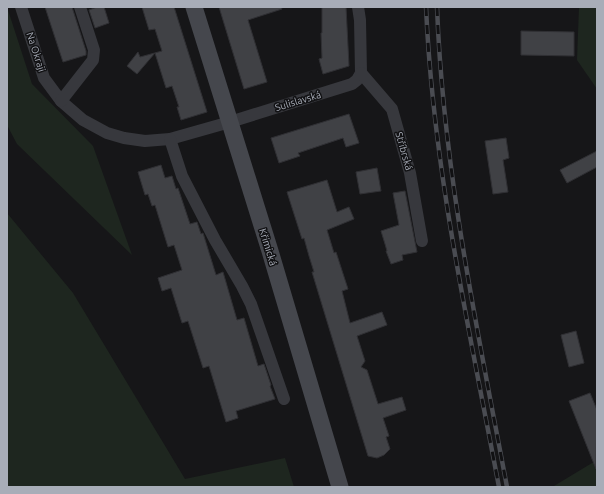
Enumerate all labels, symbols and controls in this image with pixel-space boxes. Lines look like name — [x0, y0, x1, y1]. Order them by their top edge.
street label: Na Okraji — [24, 31, 48, 73]
street label: Sulislavská — [274, 89, 322, 113]
street label: Stříbrská — [393, 130, 415, 172]
street label: Křimická — [257, 227, 279, 267]

